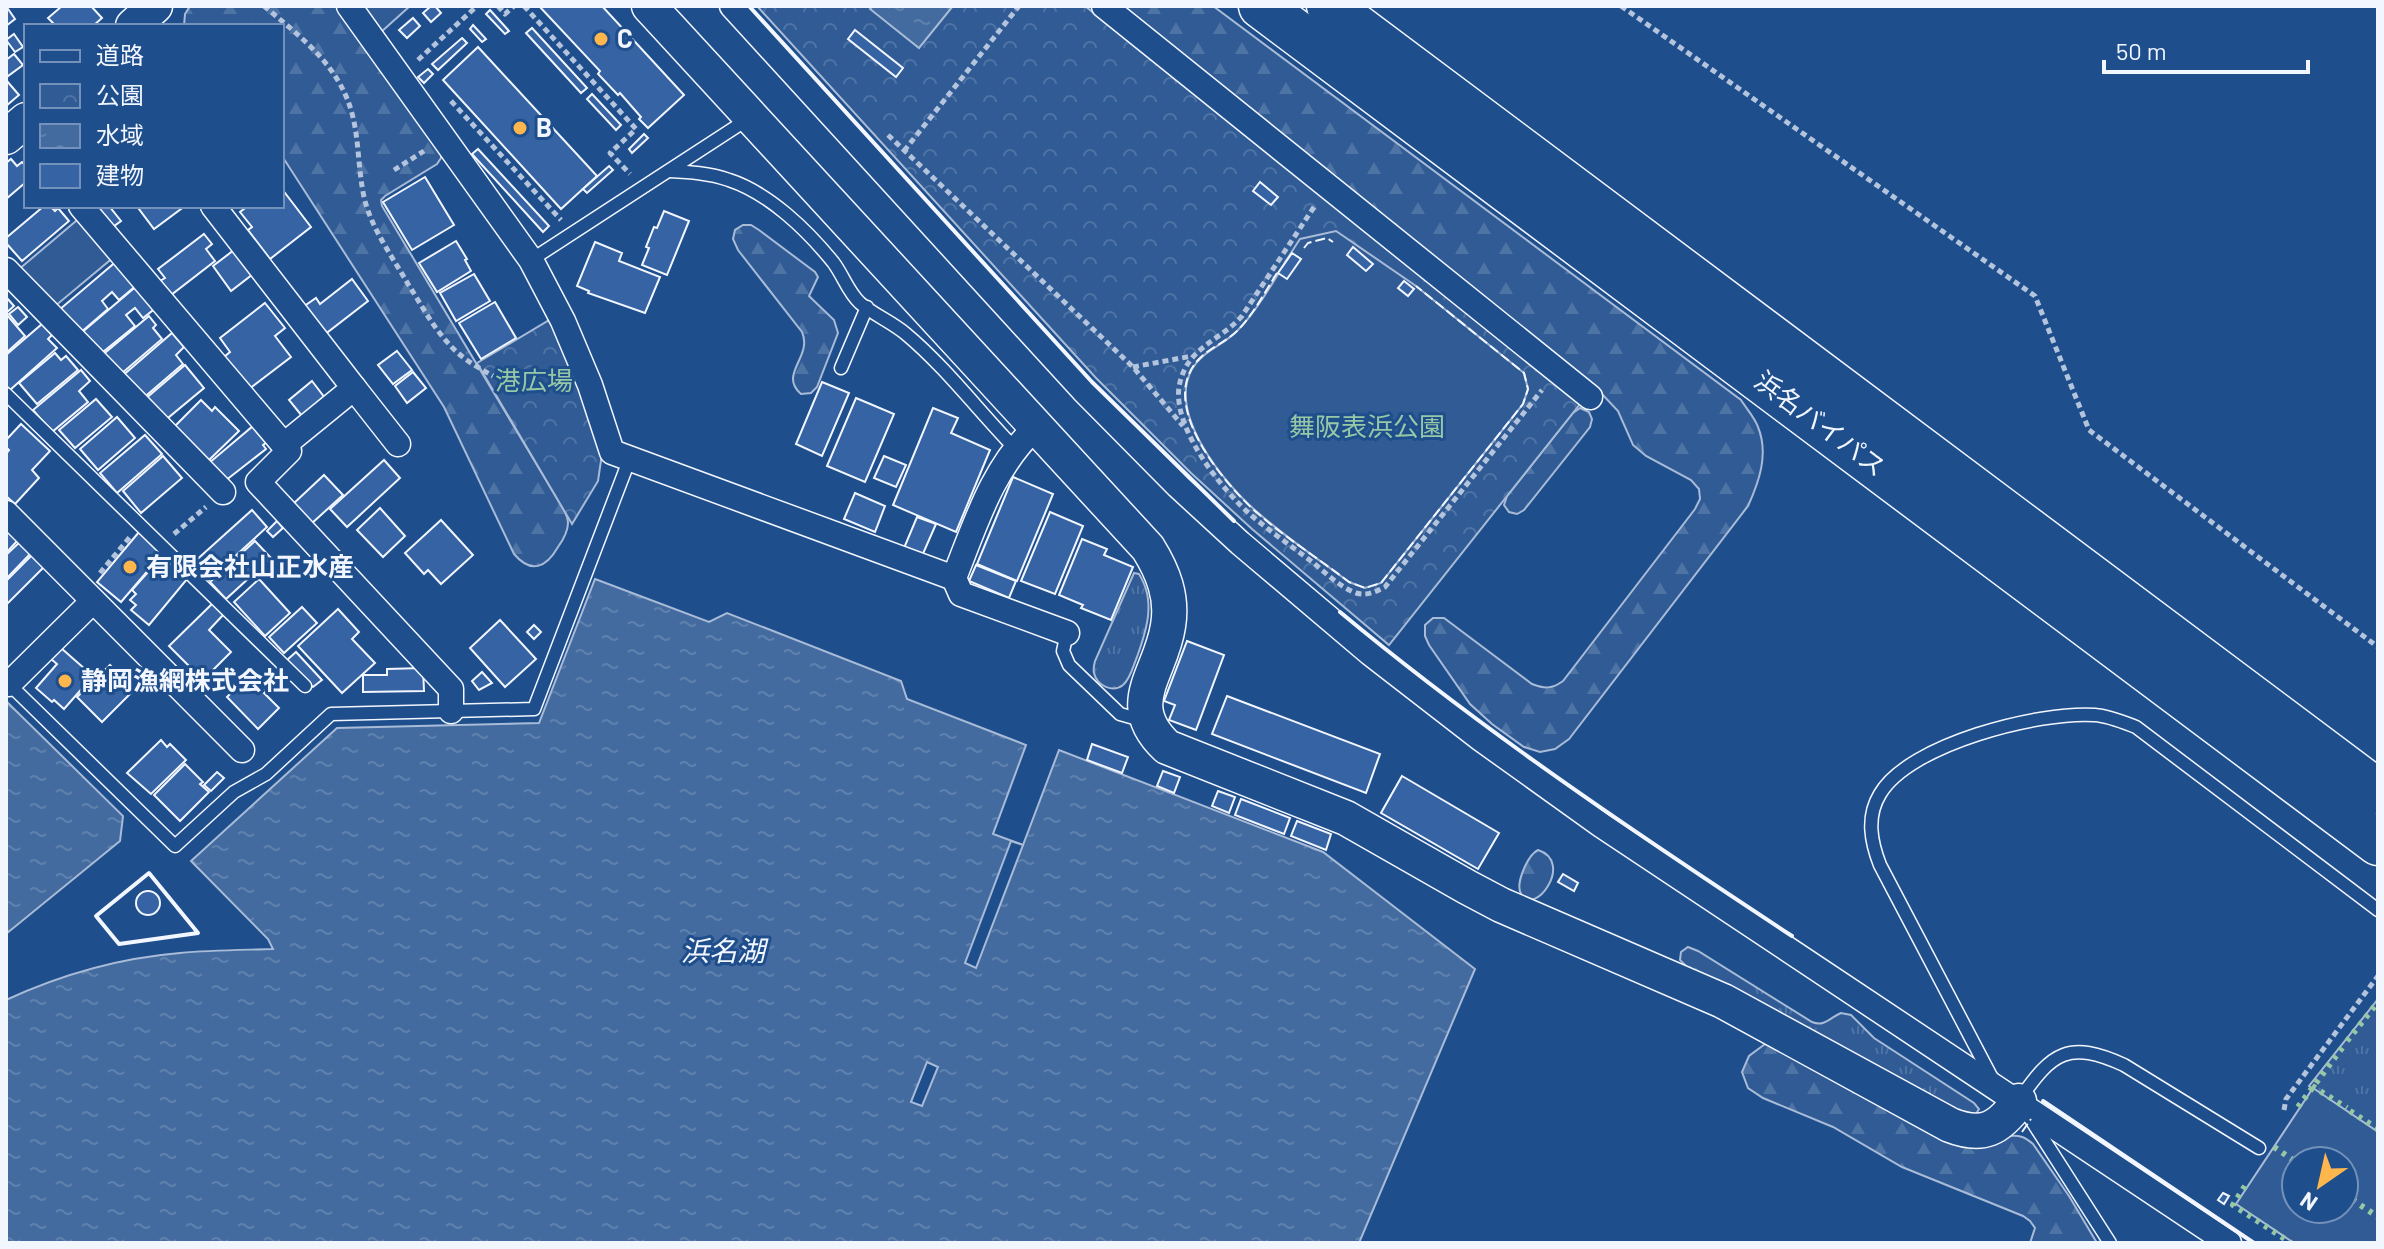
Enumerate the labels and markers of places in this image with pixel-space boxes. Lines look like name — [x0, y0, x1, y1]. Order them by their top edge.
place label: C — [617, 22, 633, 53]
marker: C — [592, 30, 610, 48]
place label: B — [536, 111, 552, 142]
marker: B — [511, 119, 529, 137]
place label: 有限会社山正水産 — [146, 550, 354, 581]
marker: 有限会社山正水産 — [121, 558, 139, 576]
place label: 静岡漁網株式会社 — [81, 664, 289, 695]
marker: 静岡漁網株式会社 — [56, 672, 74, 690]

